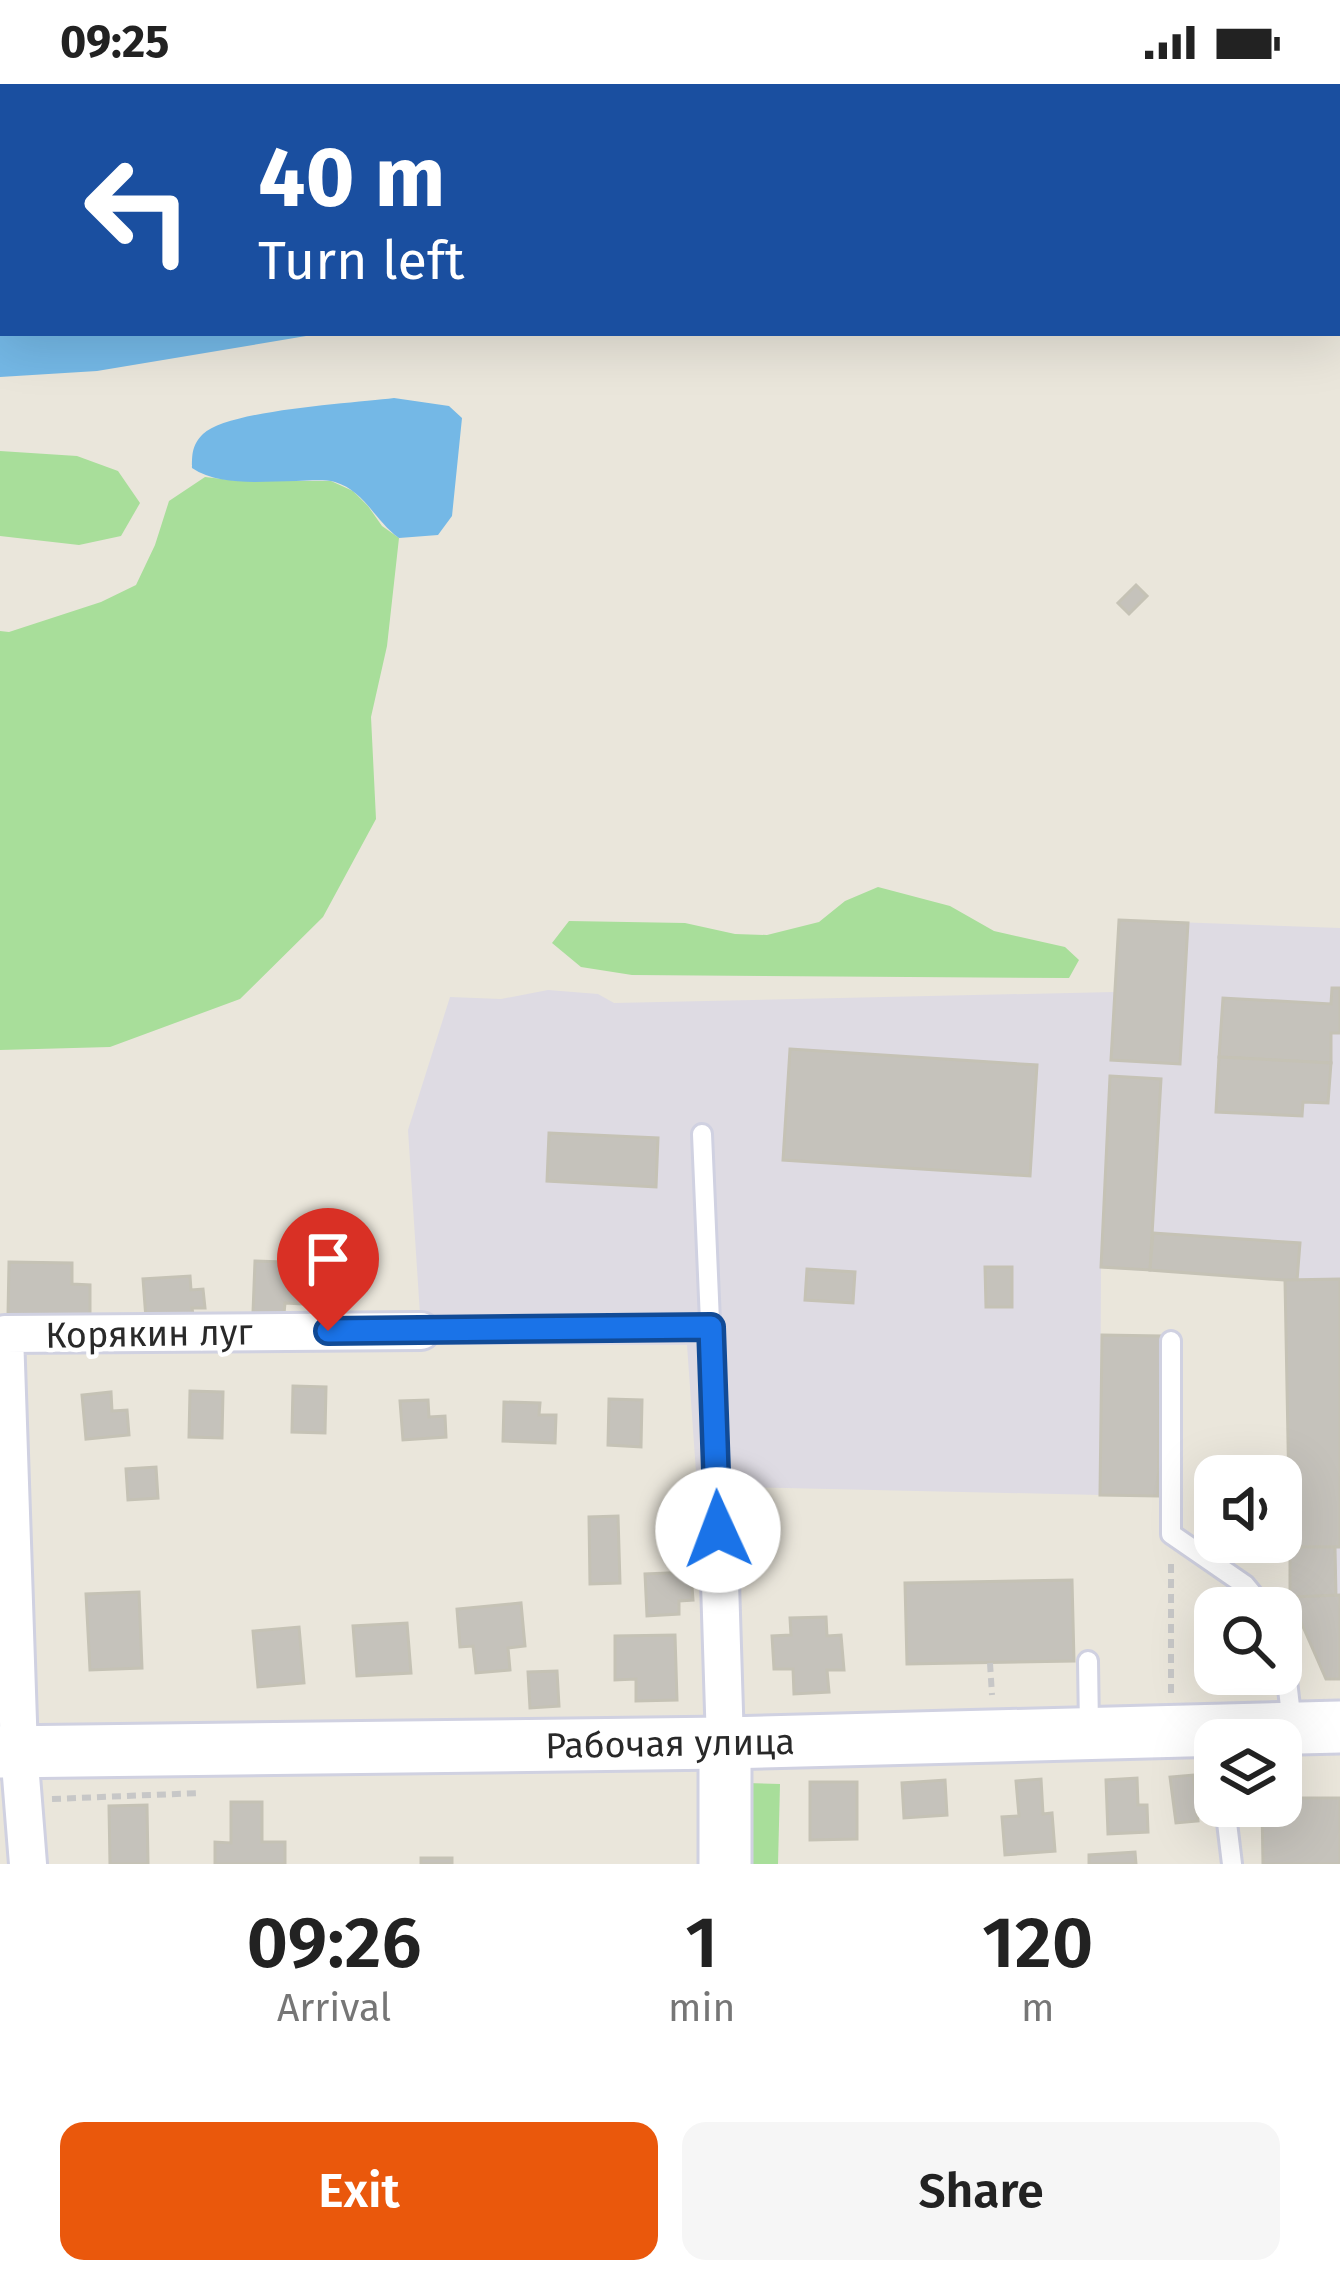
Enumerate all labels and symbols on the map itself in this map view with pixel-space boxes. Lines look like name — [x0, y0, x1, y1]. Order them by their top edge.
pin — [277, 1208, 379, 1331]
street label: Корякин луг — [45, 1310, 254, 1358]
position arrow — [655, 1467, 781, 1593]
street label: Рабочая улица — [545, 1720, 795, 1768]

